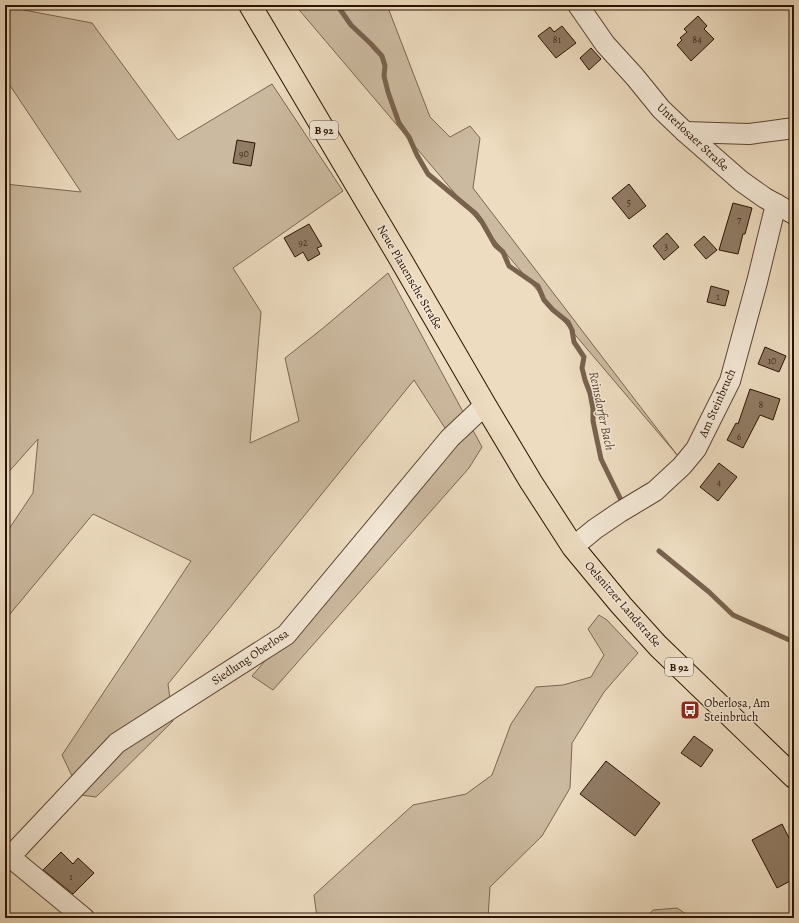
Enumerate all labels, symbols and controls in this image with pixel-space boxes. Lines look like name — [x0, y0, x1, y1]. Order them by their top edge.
house number: 81 — [553, 33, 562, 46]
house number: 84 — [692, 33, 702, 46]
street label: Unterlosaer Straße — [654, 99, 732, 175]
road number: B 92 — [310, 121, 338, 139]
house number: 90 — [239, 147, 249, 160]
house number: 5 — [627, 196, 631, 209]
house number: 7 — [737, 213, 742, 226]
street label: Neue Plauensche Straße — [373, 222, 447, 332]
house number: 92 — [298, 236, 308, 249]
house number: 3 — [664, 240, 668, 253]
house number: 1 — [716, 290, 720, 303]
house number: 10 — [768, 354, 776, 367]
street label: Am Steinbruch — [694, 366, 739, 441]
water label: Reinsdorfer Bach — [585, 370, 619, 452]
house number: 8 — [759, 398, 764, 411]
house number: 6 — [737, 430, 742, 443]
house number: 4 — [717, 476, 722, 489]
street label: Oelsnitzer Landstraße — [581, 558, 665, 650]
street label: Siedlung Oberlosa — [208, 625, 292, 689]
road number: B 92 — [665, 658, 693, 676]
place label: Oberlosa, Am Steinbruch — [704, 695, 770, 725]
bus stop icon: Oberlosa, Am Steinbruch — [679, 699, 701, 721]
house number: 1 — [69, 870, 73, 883]

